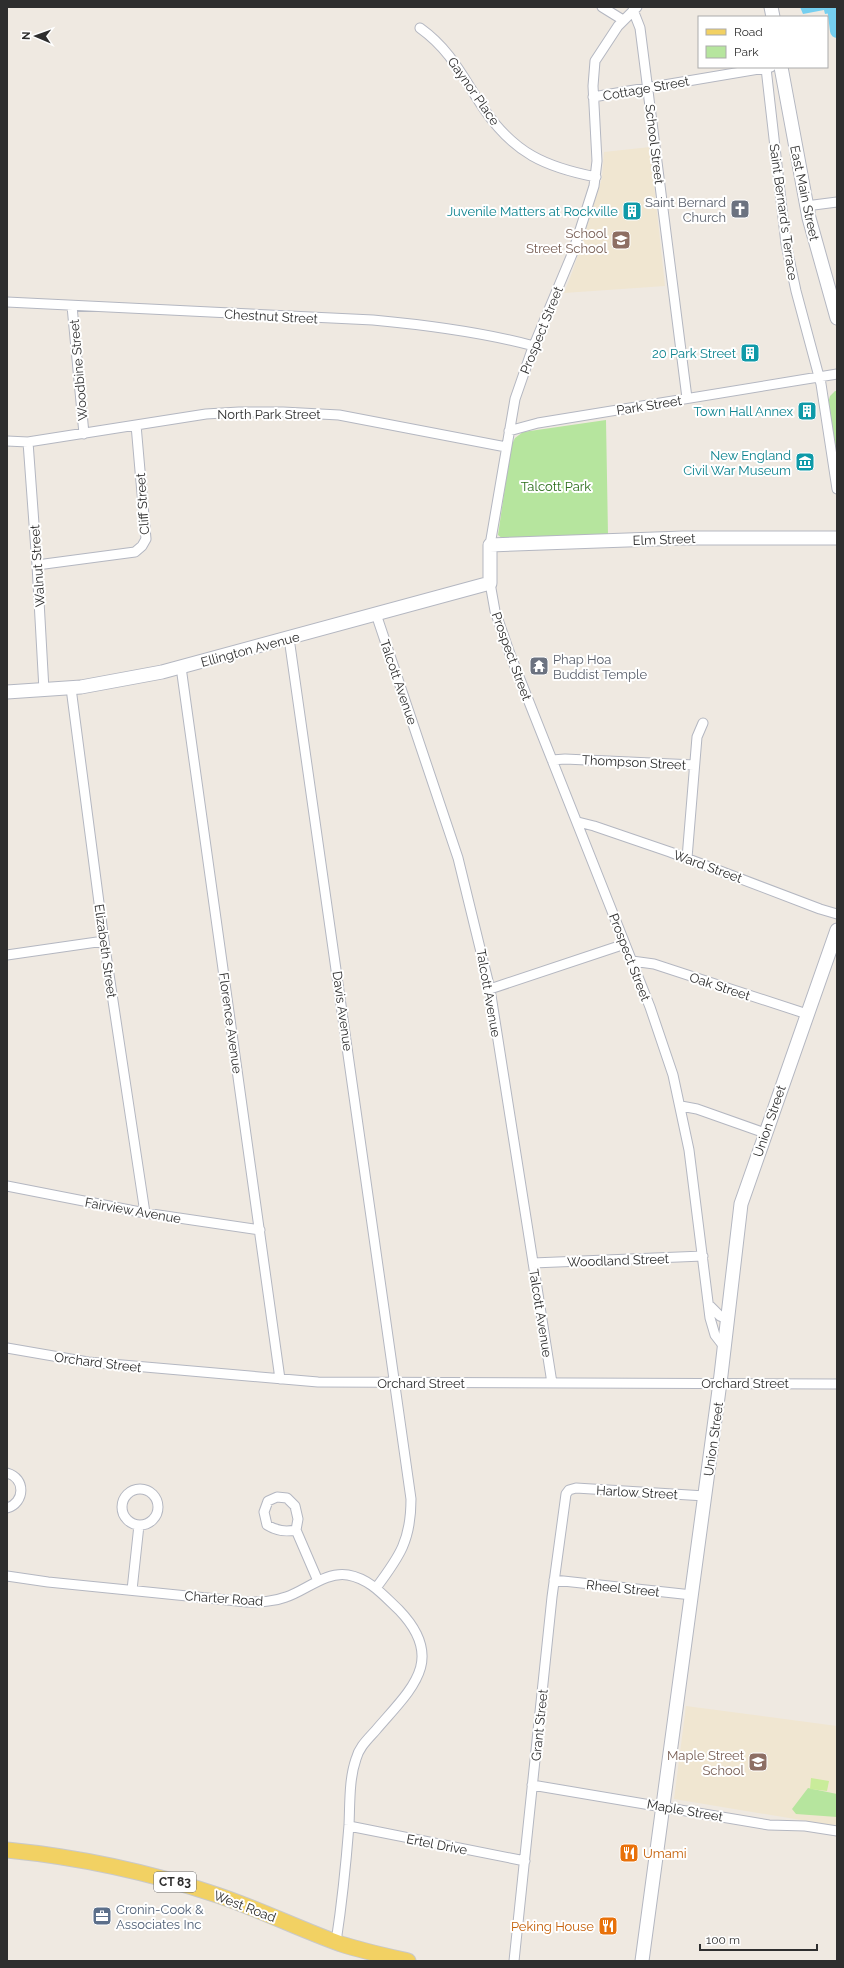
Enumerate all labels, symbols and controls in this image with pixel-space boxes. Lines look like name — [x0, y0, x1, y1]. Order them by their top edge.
north arrow — [16, 16, 56, 56]
legend — [698, 16, 828, 68]
text: Road — [734, 25, 763, 39]
text: N — [20, 31, 33, 40]
text: Park — [734, 45, 759, 59]
street label: Gaynor Place — [445, 54, 503, 128]
street label: Cottage Street — [602, 73, 691, 103]
street label: School Street — [642, 103, 667, 186]
street label: Saint Bernard's Terrace — [766, 143, 801, 282]
street label: East Main Street — [787, 144, 822, 243]
place label: Saint Bernard Church — [645, 195, 726, 225]
church icon: Saint Bernard Church — [729, 198, 751, 220]
building icon: Juvenile Matters at Rockville — [621, 200, 643, 222]
place label: Juvenile Matters at Rockville — [447, 204, 618, 219]
place label: School Street School — [526, 226, 607, 256]
school or university icon: School Street School — [610, 229, 632, 251]
street label: Prospect Street — [517, 284, 566, 376]
street label: Chestnut Street — [224, 307, 319, 326]
street label: Woodbine Street — [67, 318, 90, 421]
building icon: 20 Park Street — [739, 342, 761, 364]
place label: 20 Park Street — [652, 346, 737, 361]
street label: Park Street — [615, 393, 683, 418]
building icon: Town Hall Annex — [796, 400, 818, 422]
place label: Town Hall Annex — [693, 404, 793, 419]
street label: North Park Street — [217, 407, 321, 422]
place label: New England Civil War Museum — [683, 448, 791, 478]
museum icon: New England Civil War Museum — [794, 451, 816, 473]
street label: Cliff Street — [133, 472, 152, 535]
park label: Talcott Park — [521, 479, 591, 494]
street label: Walnut Street — [27, 524, 48, 608]
street label: Elm Street — [632, 531, 696, 548]
street label: Prospect Street — [489, 610, 535, 703]
street label: Ellington Avenue — [199, 629, 301, 670]
street label: Talcott Avenue — [377, 638, 420, 727]
place label: Phap Hoa Buddist Temple — [553, 652, 648, 682]
temple icon: Phap Hoa Buddist Temple — [528, 655, 550, 677]
street label: Thompson Street — [582, 752, 687, 773]
street label: Ward Street — [672, 847, 745, 886]
street label: Elizabeth Street — [91, 903, 120, 1000]
street label: Prospect Street — [606, 911, 653, 1004]
street label: Talcott Avenue — [473, 948, 504, 1039]
street label: Davis Avenue — [329, 970, 356, 1052]
street label: Oak Street — [688, 970, 753, 1004]
street label: Florence Avenue — [216, 972, 245, 1075]
street label: Union Street — [750, 1083, 789, 1159]
street label: Fairview Avenue — [84, 1195, 182, 1226]
street label: Woodland Street — [567, 1251, 670, 1270]
street label: Talcott Avenue — [526, 1268, 555, 1359]
street label: Orchard Street — [54, 1350, 143, 1375]
street label: Orchard Street — [377, 1376, 465, 1391]
street label: Orchard Street — [701, 1376, 789, 1391]
street label: Union Street — [701, 1400, 726, 1477]
street label: Harlow Street — [596, 1483, 679, 1502]
street label: Rheel Street — [585, 1577, 661, 1600]
street label: Charter Road — [184, 1588, 264, 1609]
street label: Grant Street — [528, 1688, 551, 1762]
place label: Maple Street School — [667, 1748, 745, 1778]
school or university icon: Maple Street School — [747, 1751, 769, 1773]
street label: Maple Street — [646, 1796, 725, 1825]
street label: Ertel Drive — [405, 1831, 469, 1858]
restaurant icon: Umami — [618, 1842, 640, 1864]
place label: Umami — [643, 1846, 687, 1861]
road number: CT 83 — [154, 1872, 196, 1892]
street label: West Road — [212, 1888, 278, 1925]
place label: Cronin-Cook & Associates Inc — [116, 1902, 204, 1932]
office icon: Cronin-Cook & Associates Inc — [91, 1905, 113, 1927]
restaurant icon: Peking House — [597, 1915, 619, 1937]
place label: Peking House — [511, 1919, 594, 1934]
scale bar — [700, 1926, 817, 1952]
text: 100 m — [706, 1933, 740, 1947]

